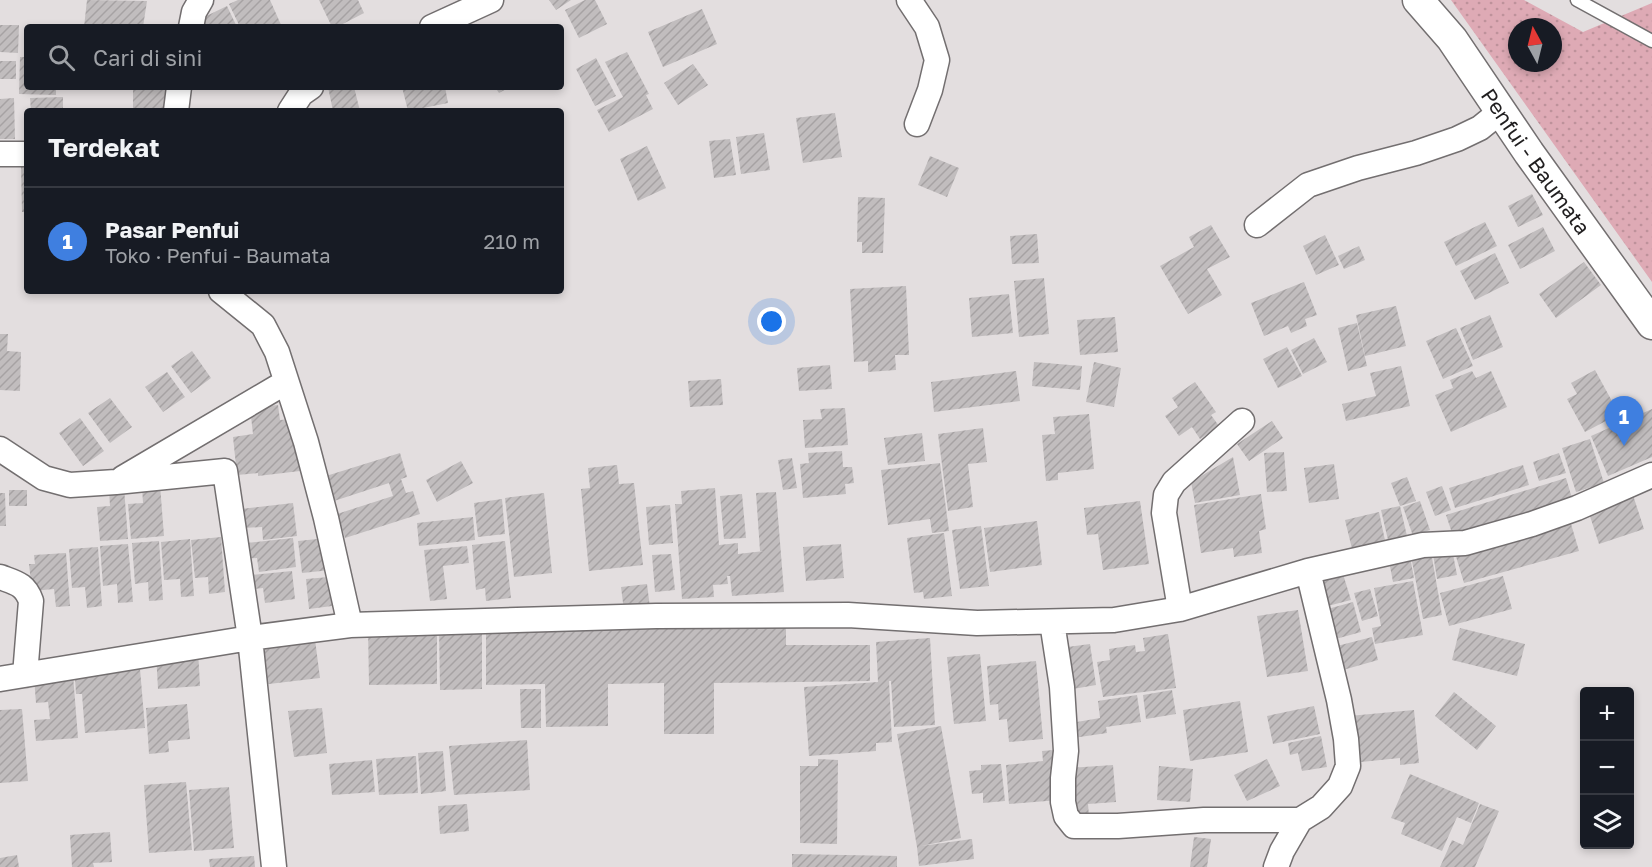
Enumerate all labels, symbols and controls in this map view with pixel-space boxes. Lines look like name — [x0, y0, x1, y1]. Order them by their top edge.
north arrow — [1508, 18, 1562, 72]
search box — [24, 24, 564, 90]
icon: search — [45, 41, 78, 74]
text: Cari di sini — [93, 44, 202, 71]
street label: Penfui - Baumata — [1476, 83, 1596, 239]
text: Terdekat — [48, 132, 160, 163]
text: Pasar Penfui — [105, 216, 239, 243]
text: 1 — [62, 229, 73, 253]
text: 210 m — [484, 229, 540, 253]
text: Toko · Penfui - Baumata — [105, 243, 331, 267]
your location — [757, 307, 786, 336]
pin: 1 — [1604, 396, 1644, 446]
map controls — [1580, 687, 1634, 849]
button: + — [1580, 687, 1634, 741]
button: − — [1580, 741, 1634, 795]
button: layers — [1580, 795, 1634, 849]

